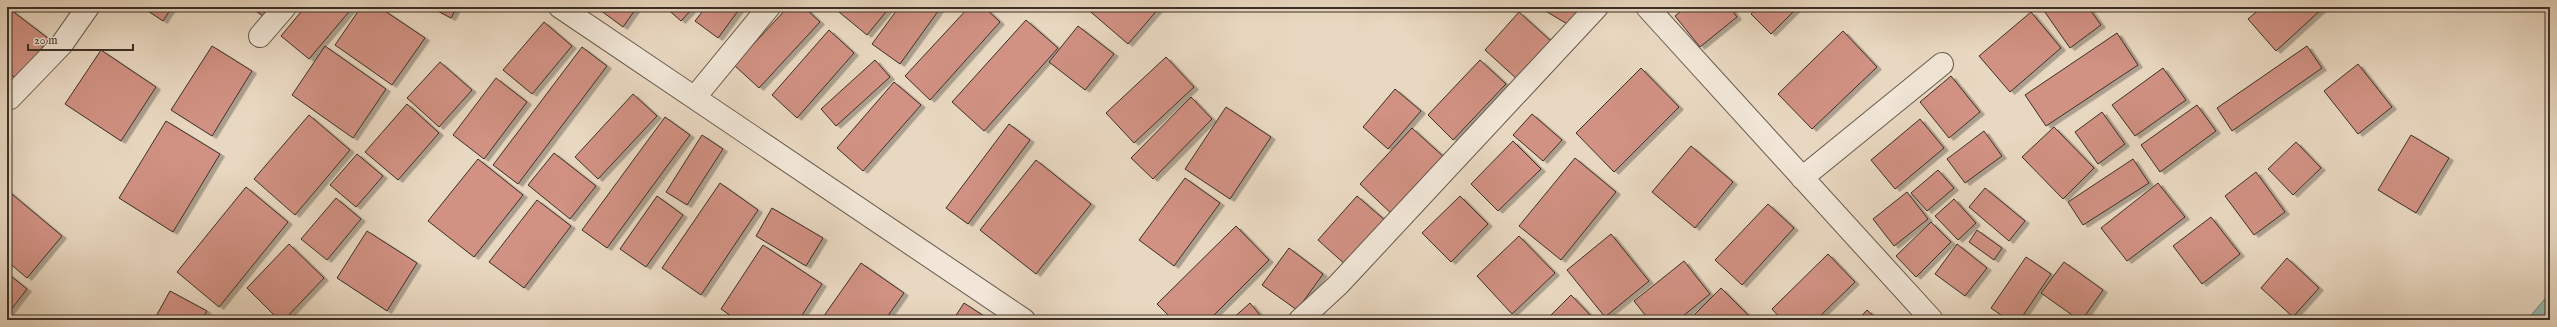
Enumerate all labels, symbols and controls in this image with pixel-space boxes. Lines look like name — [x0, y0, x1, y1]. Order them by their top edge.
scale bar — [28, 26, 133, 52]
text: 20 m — [34, 33, 57, 48]

